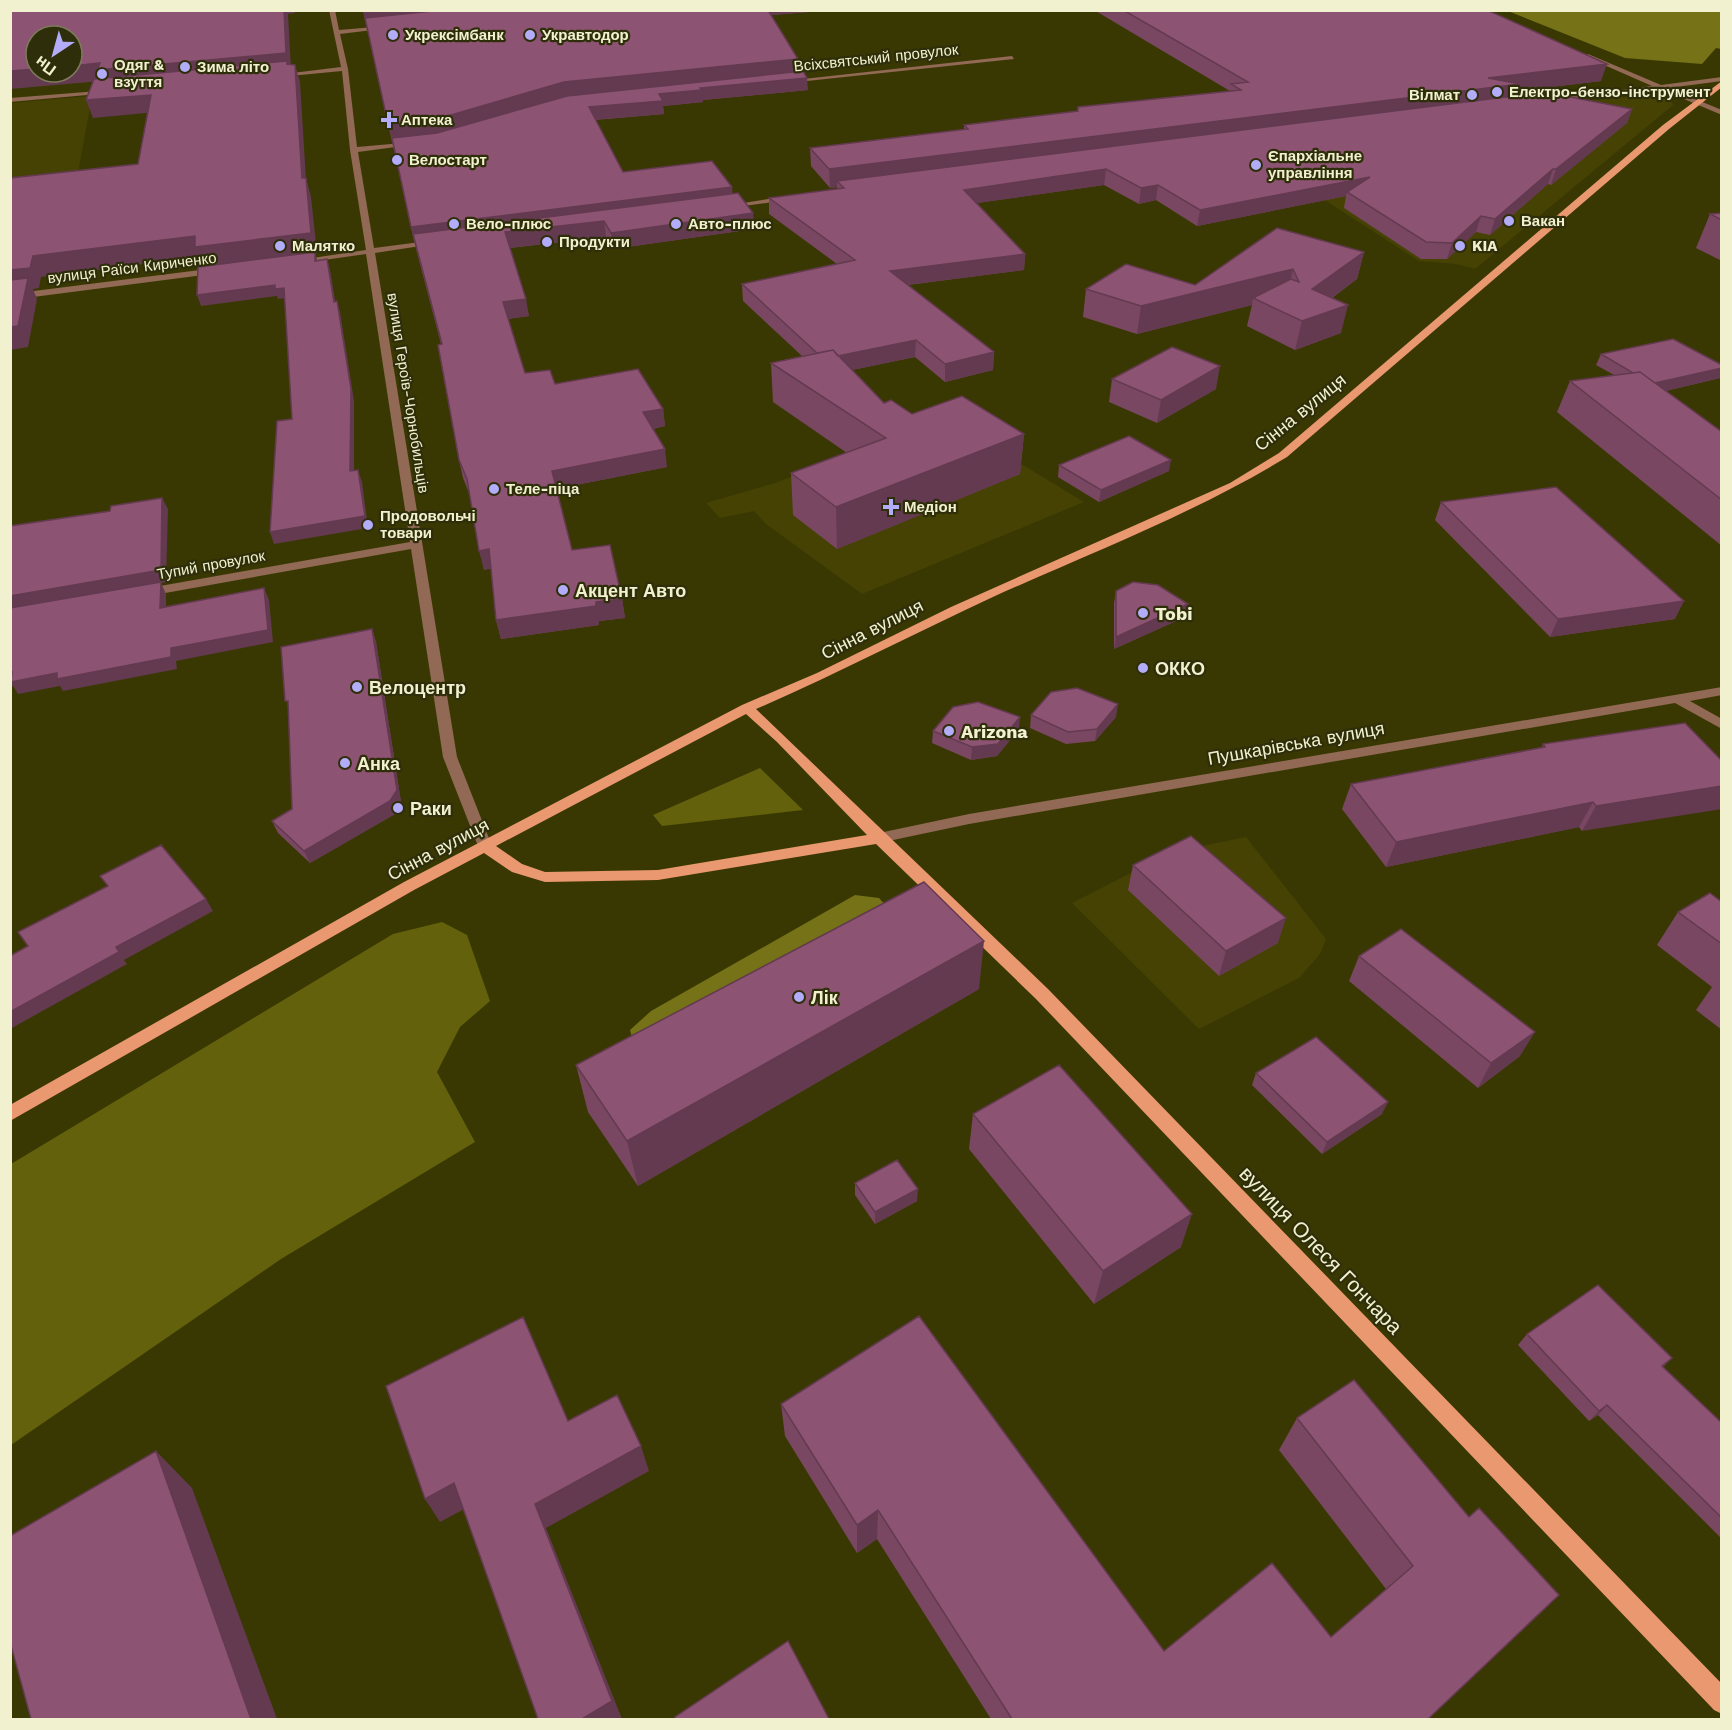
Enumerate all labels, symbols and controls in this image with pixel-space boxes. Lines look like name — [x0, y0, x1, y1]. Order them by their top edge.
north arrow — [24, 24, 84, 84]
place label: Укрексімбанк — [405, 26, 504, 44]
place label: Укравтодор — [542, 26, 629, 44]
marker: Укрексімбанк — [386, 28, 400, 42]
marker: Укравтодор — [523, 28, 537, 42]
street label: Всіхсвятський провулок — [793, 40, 960, 76]
text: Пн — [31, 52, 60, 80]
place label: Одяг & взуття — [114, 56, 164, 91]
place label: Зима літо — [197, 58, 269, 76]
marker: Зима літо — [178, 60, 192, 74]
marker: Одяг & взуття — [95, 67, 109, 81]
place label: Електро-бензо-інструмент — [1509, 83, 1710, 101]
marker: Електро-бензо-інструмент — [1490, 85, 1504, 99]
place label: Вілмат — [1409, 86, 1460, 104]
marker: Вілмат — [1465, 88, 1479, 102]
place label: Аптека — [401, 111, 453, 129]
marker: Аптека — [382, 113, 396, 127]
place label: Єпархіальне управління — [1268, 147, 1362, 182]
place label: Велостарт — [409, 151, 487, 169]
marker: Велостарт — [390, 153, 404, 167]
marker: Єпархіальне управління — [1249, 158, 1263, 172]
place label: Вакан — [1521, 212, 1565, 230]
marker: Вакан — [1502, 214, 1516, 228]
place label: Вело-плюс — [466, 215, 551, 233]
place label: Авто-плюс — [688, 215, 772, 233]
marker: Вело-плюс — [447, 217, 461, 231]
marker: Авто-плюс — [669, 217, 683, 231]
place label: Продукти — [559, 233, 630, 251]
marker: Продукти — [540, 235, 554, 249]
place label: Малятко — [292, 237, 355, 255]
place label: KIA — [1472, 237, 1498, 255]
marker: Малятко — [273, 239, 287, 253]
marker: KIA — [1453, 239, 1467, 253]
street label: вулиця Раїси Кириченко — [46, 249, 218, 287]
street label: вулиця Героїв-Чорнобильців — [383, 292, 433, 494]
street label: Сінна вулиця — [1250, 369, 1350, 455]
place label: Теле-піца — [506, 480, 580, 498]
marker: Теле-піца — [487, 482, 501, 496]
marker: Медіон — [882, 498, 900, 516]
place label: Медіон — [904, 498, 957, 516]
place label: Продовольчі товари — [380, 507, 476, 542]
marker: Продовольчі товари — [361, 518, 375, 532]
street label: Тупий провулок — [156, 547, 267, 583]
place label: Акцент Авто — [575, 580, 686, 601]
marker: Акцент Авто — [556, 583, 570, 597]
street label: Сінна вулиця — [818, 594, 926, 664]
place label: Tobi — [1155, 603, 1192, 624]
marker: Tobi — [1136, 606, 1150, 620]
place label: ОККО — [1155, 658, 1205, 679]
marker: ОККО — [1136, 661, 1150, 675]
place label: Велоцентр — [369, 677, 466, 698]
marker: Велоцентр — [350, 680, 364, 694]
street label: Пушкарівська вулиця — [1206, 717, 1386, 769]
place label: Arizona — [961, 721, 1028, 742]
marker: Arizona — [942, 724, 956, 738]
place label: Анка — [357, 753, 401, 774]
marker: Анка — [338, 756, 352, 770]
place label: Раки — [410, 798, 452, 819]
marker: Раки — [391, 801, 405, 815]
street label: Сінна вулиця — [384, 814, 492, 884]
place label: Лік — [811, 987, 839, 1008]
marker: Лік — [792, 990, 806, 1004]
street label: вулиця Олеся Гончара — [1234, 1161, 1408, 1339]

